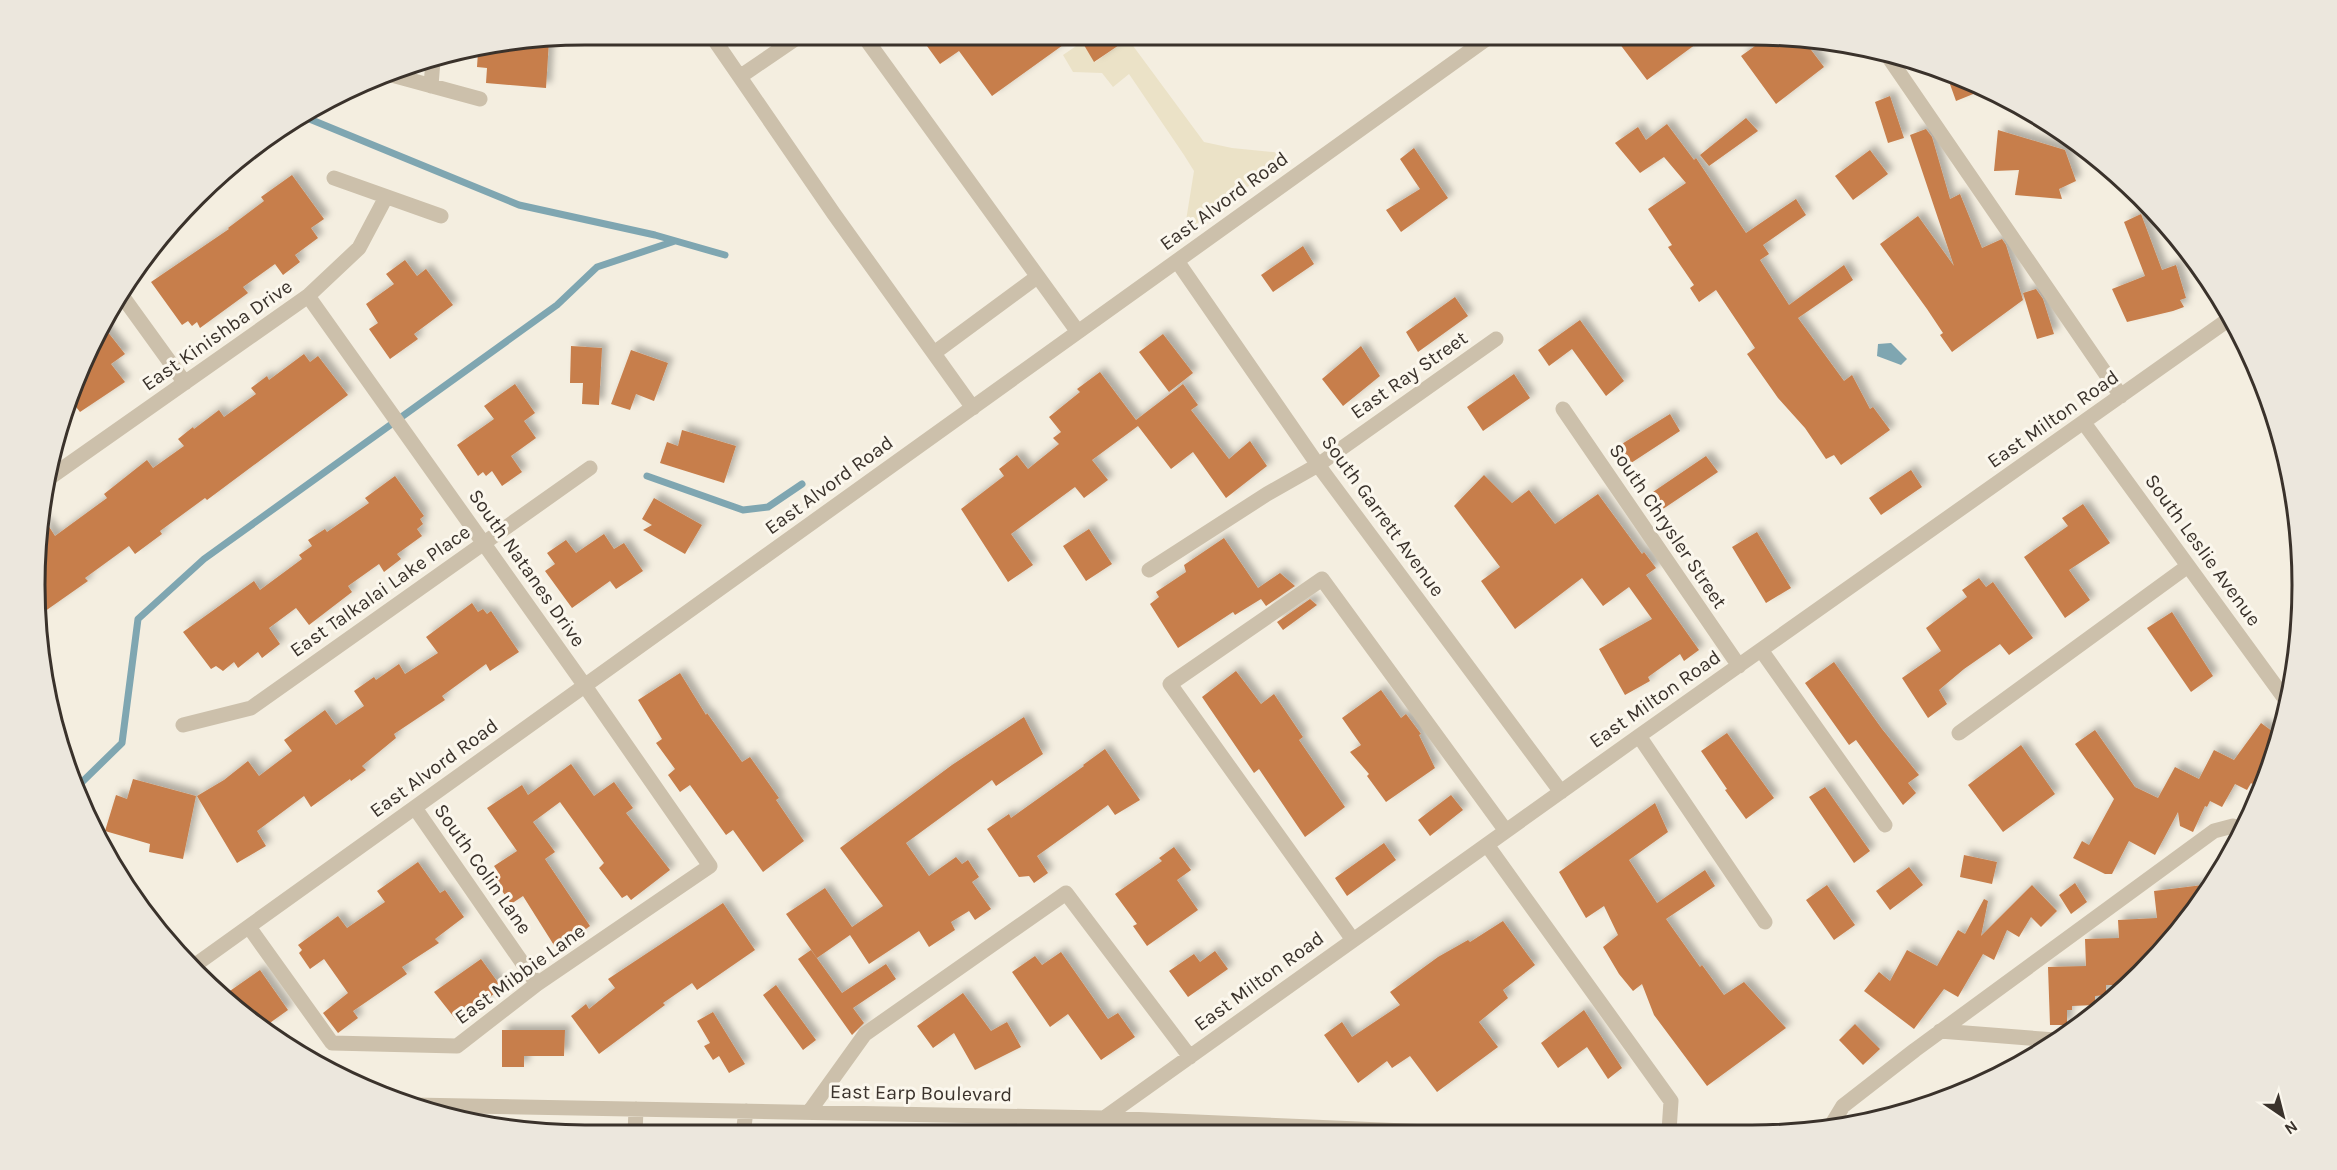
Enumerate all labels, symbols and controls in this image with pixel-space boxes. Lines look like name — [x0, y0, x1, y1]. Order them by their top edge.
street label: East Alvord Road — [1155, 147, 1293, 255]
street label: East Kinishba Drive — [137, 275, 297, 395]
street label: East Ray Street — [1346, 326, 1472, 424]
street label: East Milton Road — [1983, 365, 2123, 473]
street label: East Alvord Road — [760, 431, 898, 539]
street label: South Garrett Avenue — [1317, 431, 1449, 601]
street label: South Chrysler Street — [1604, 439, 1732, 613]
street label: South Leslie Avenue — [2140, 470, 2266, 630]
street label: South Natanes Drive — [464, 485, 590, 651]
street label: East Talkalai Lake Place — [286, 520, 474, 662]
street label: East Milton Road — [1585, 645, 1725, 753]
street label: East Alvord Road — [365, 714, 503, 822]
street label: South Colin Lane — [429, 799, 537, 939]
street label: East Mibbie Lane — [450, 919, 590, 1029]
street label: East Milton Road — [1190, 926, 1328, 1036]
street label: East Earp Boulevard — [830, 1080, 1012, 1106]
north arrow — [2253, 1086, 2313, 1146]
text: N — [2281, 1117, 2301, 1139]

